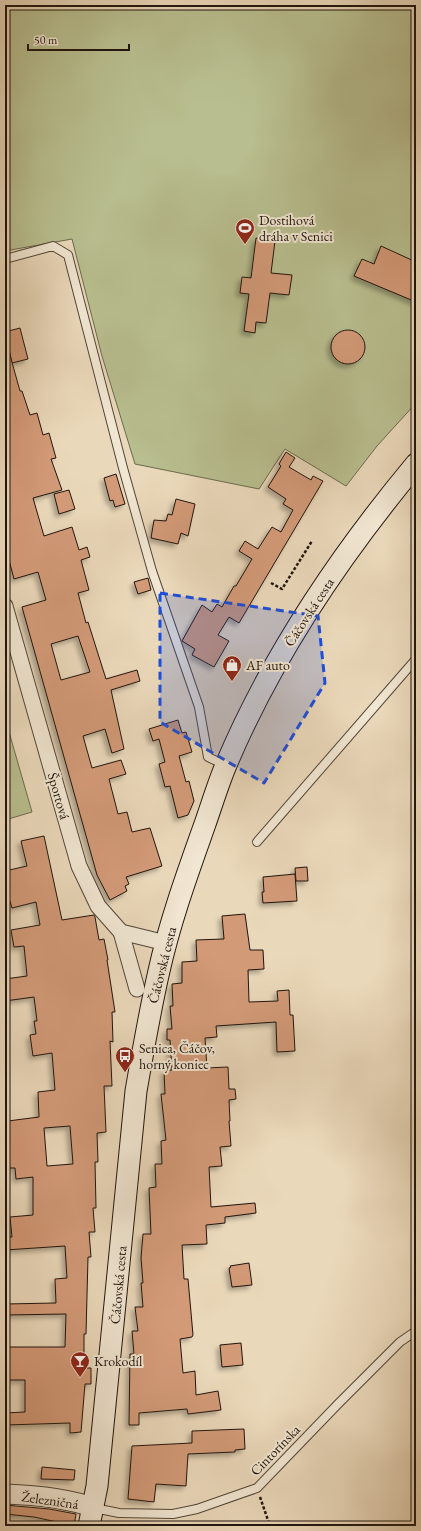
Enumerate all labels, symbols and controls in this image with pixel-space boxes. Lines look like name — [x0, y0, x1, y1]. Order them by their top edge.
scale bar — [28, 26, 129, 52]
text: 50 m — [34, 32, 58, 48]
place label: Dostihová dráha v Senici — [259, 211, 333, 245]
sports icon: Dostihová dráha v Senici — [234, 217, 256, 245]
street label: Čáčovská cesta — [280, 574, 338, 650]
shop icon: AF auto — [221, 654, 243, 682]
place label: AF auto — [245, 656, 290, 674]
street label: Športová — [44, 770, 74, 822]
street label: Čáčovská cesta — [144, 924, 180, 1005]
place label: Senica, Čáčov, horný koniec — [139, 1039, 215, 1073]
bus stop icon: Senica, Čáčov, horný koniec — [114, 1045, 136, 1073]
street label: Čáčovská cesta — [106, 1245, 130, 1325]
bar icon: Krokodíl — [69, 1350, 91, 1378]
place label: Krokodíl — [94, 1352, 143, 1370]
street label: Cintorínska — [246, 1420, 304, 1479]
street label: Železničná — [20, 1487, 80, 1513]

